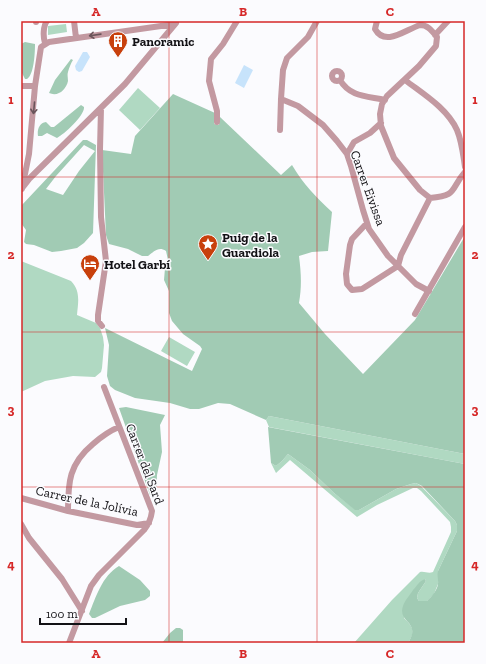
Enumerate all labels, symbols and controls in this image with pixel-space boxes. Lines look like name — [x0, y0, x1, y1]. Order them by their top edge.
text: A — [92, 4, 101, 19]
text: B — [239, 4, 247, 19]
text: C — [386, 4, 394, 19]
building icon: Panoramic — [107, 30, 129, 58]
one-way arrow — [89, 31, 102, 39]
place label: Panoramic — [132, 34, 195, 49]
text: 1 — [8, 92, 14, 107]
text: 1 — [472, 92, 478, 107]
one-way arrow — [30, 101, 37, 114]
street label: Carrer Eivissa — [347, 148, 389, 228]
place label: Puig de la Guardiola — [222, 230, 280, 260]
place icon: Puig de la Guardiola — [197, 233, 219, 261]
text: 2 — [8, 247, 15, 262]
text: 2 — [472, 247, 479, 262]
hotel icon: Hotel Garbí — [79, 253, 101, 281]
place label: Hotel Garbí — [104, 257, 170, 272]
text: 3 — [8, 402, 15, 417]
text: 3 — [472, 402, 479, 417]
street label: Carrer del Sard — [123, 421, 167, 507]
street label: Carrer de la Jolívia — [34, 483, 140, 519]
text: 4 — [7, 557, 15, 572]
text: 4 — [471, 557, 479, 572]
scale bar — [40, 600, 126, 626]
text: 100 m — [46, 607, 78, 621]
text: A — [92, 646, 101, 661]
text: B — [239, 646, 247, 661]
text: C — [386, 646, 394, 661]

